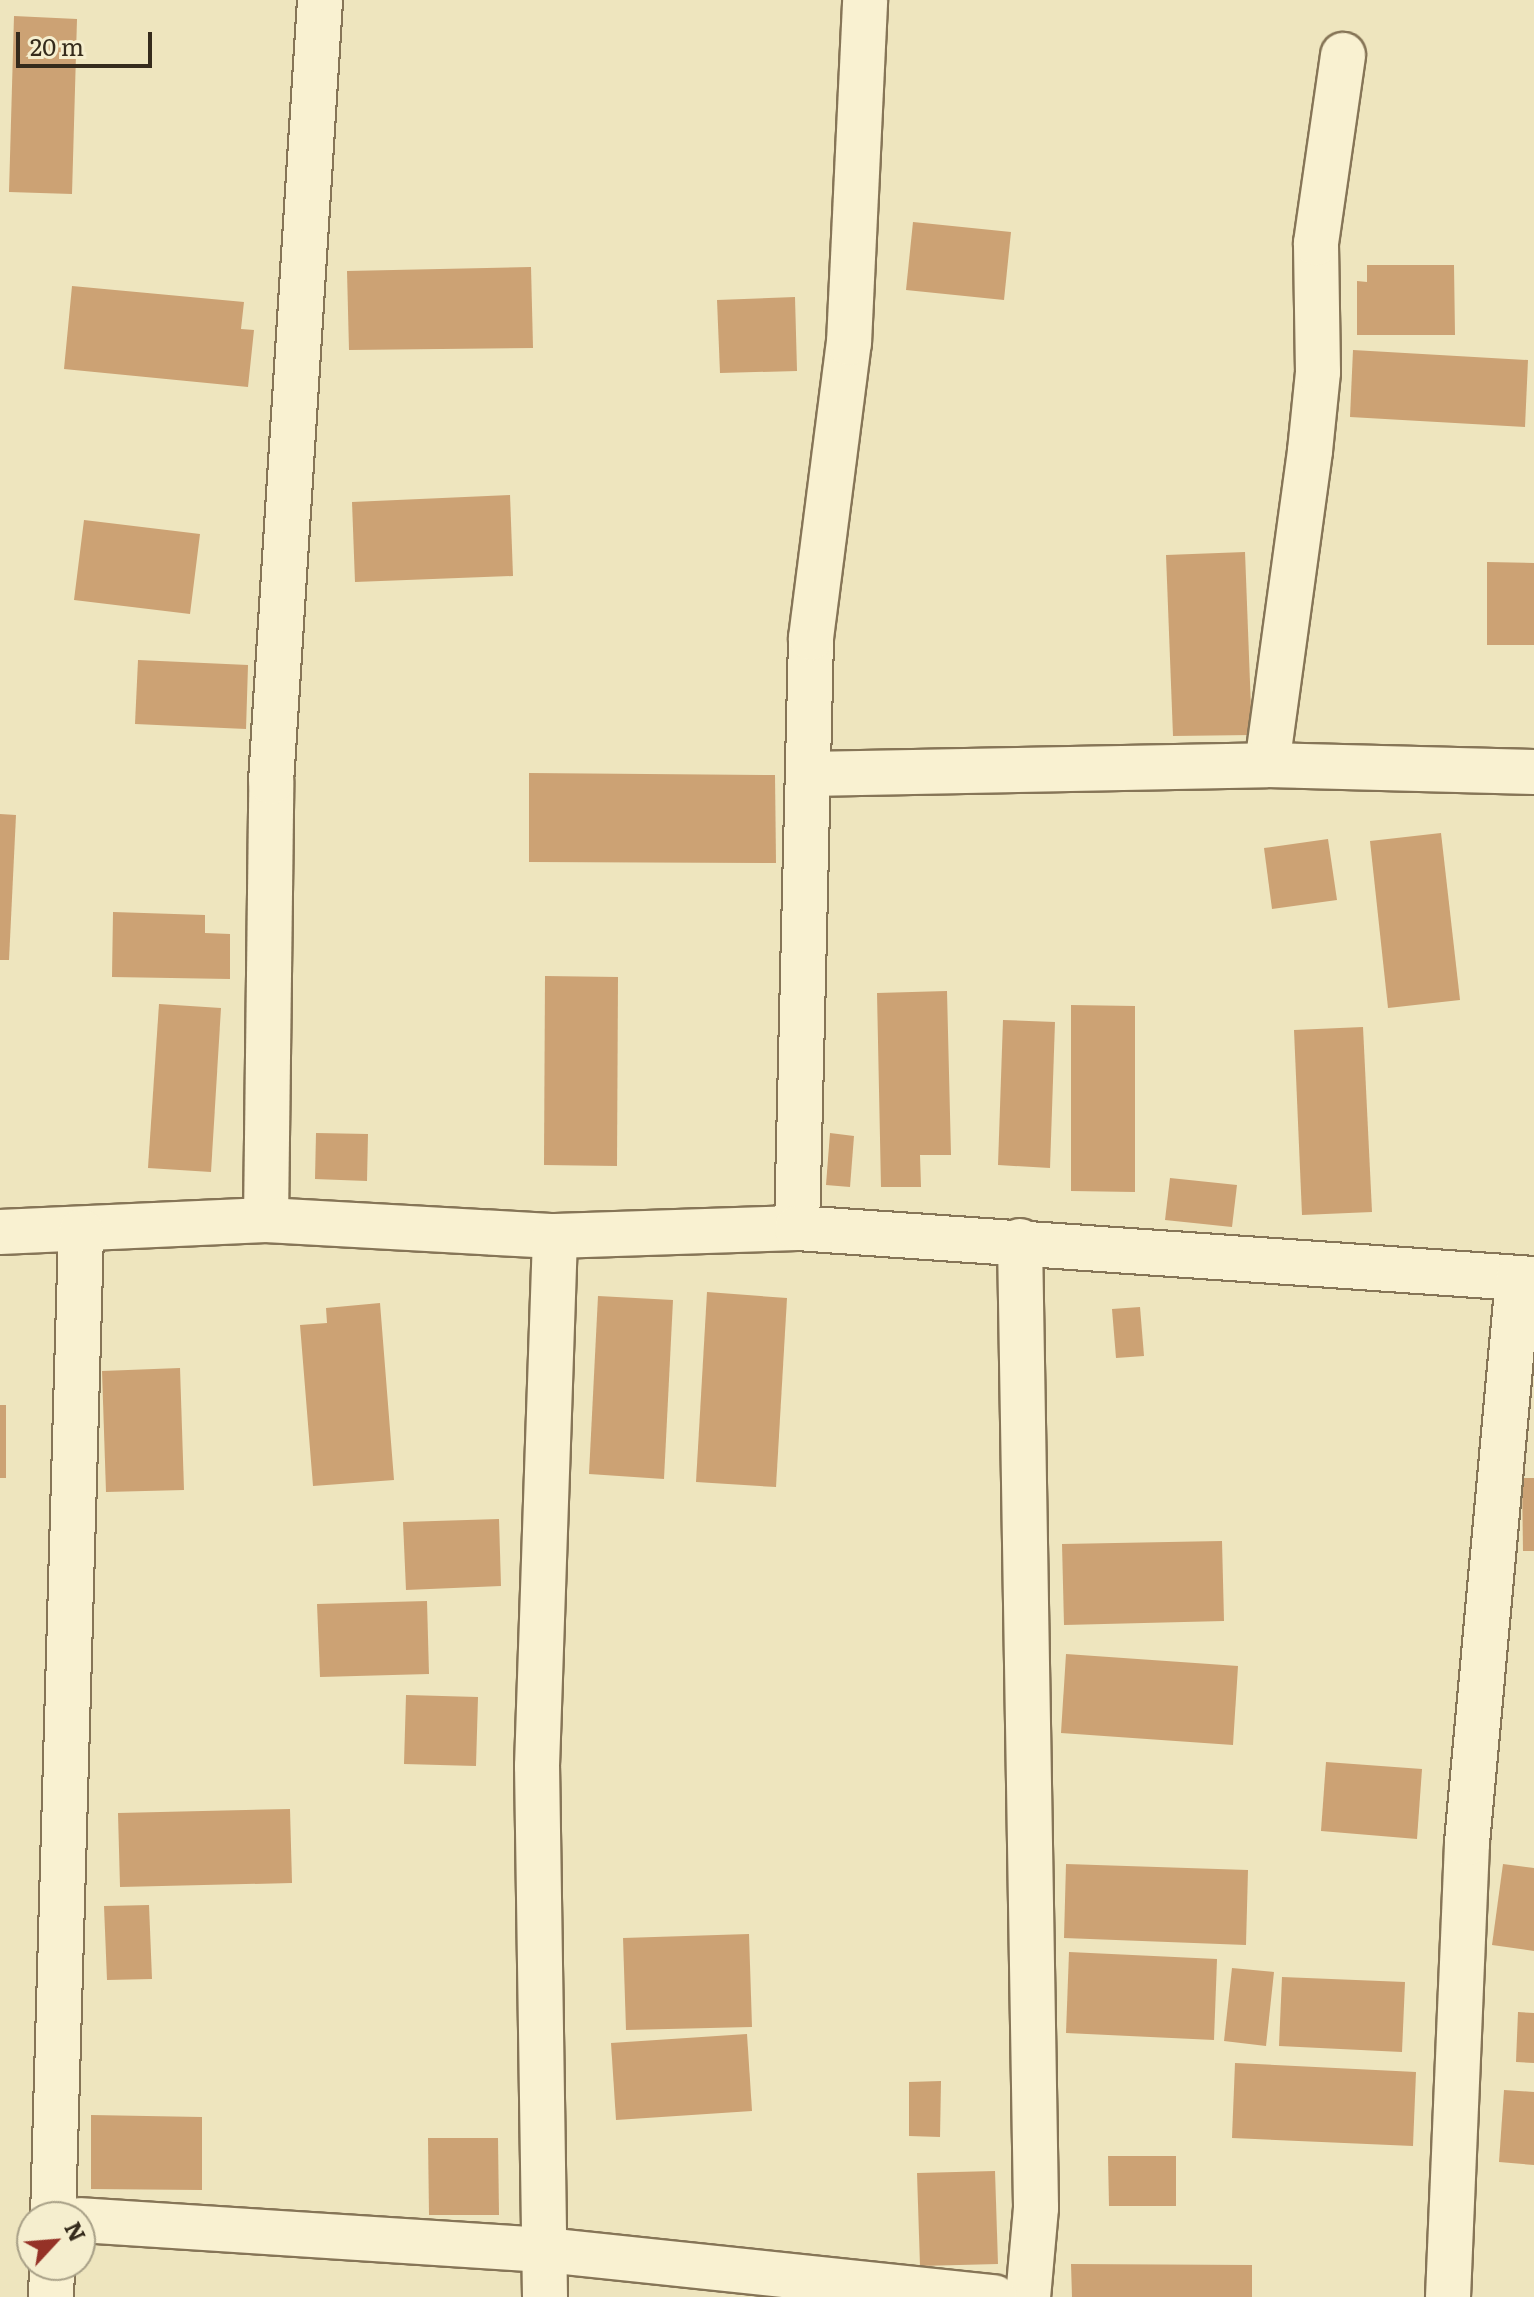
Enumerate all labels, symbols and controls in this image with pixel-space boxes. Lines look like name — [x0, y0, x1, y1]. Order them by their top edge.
scale bar — [20, 16, 156, 66]
text: 20 m — [30, 28, 84, 63]
north arrow — [16, 2201, 96, 2281]
text: N — [57, 2216, 95, 2247]

